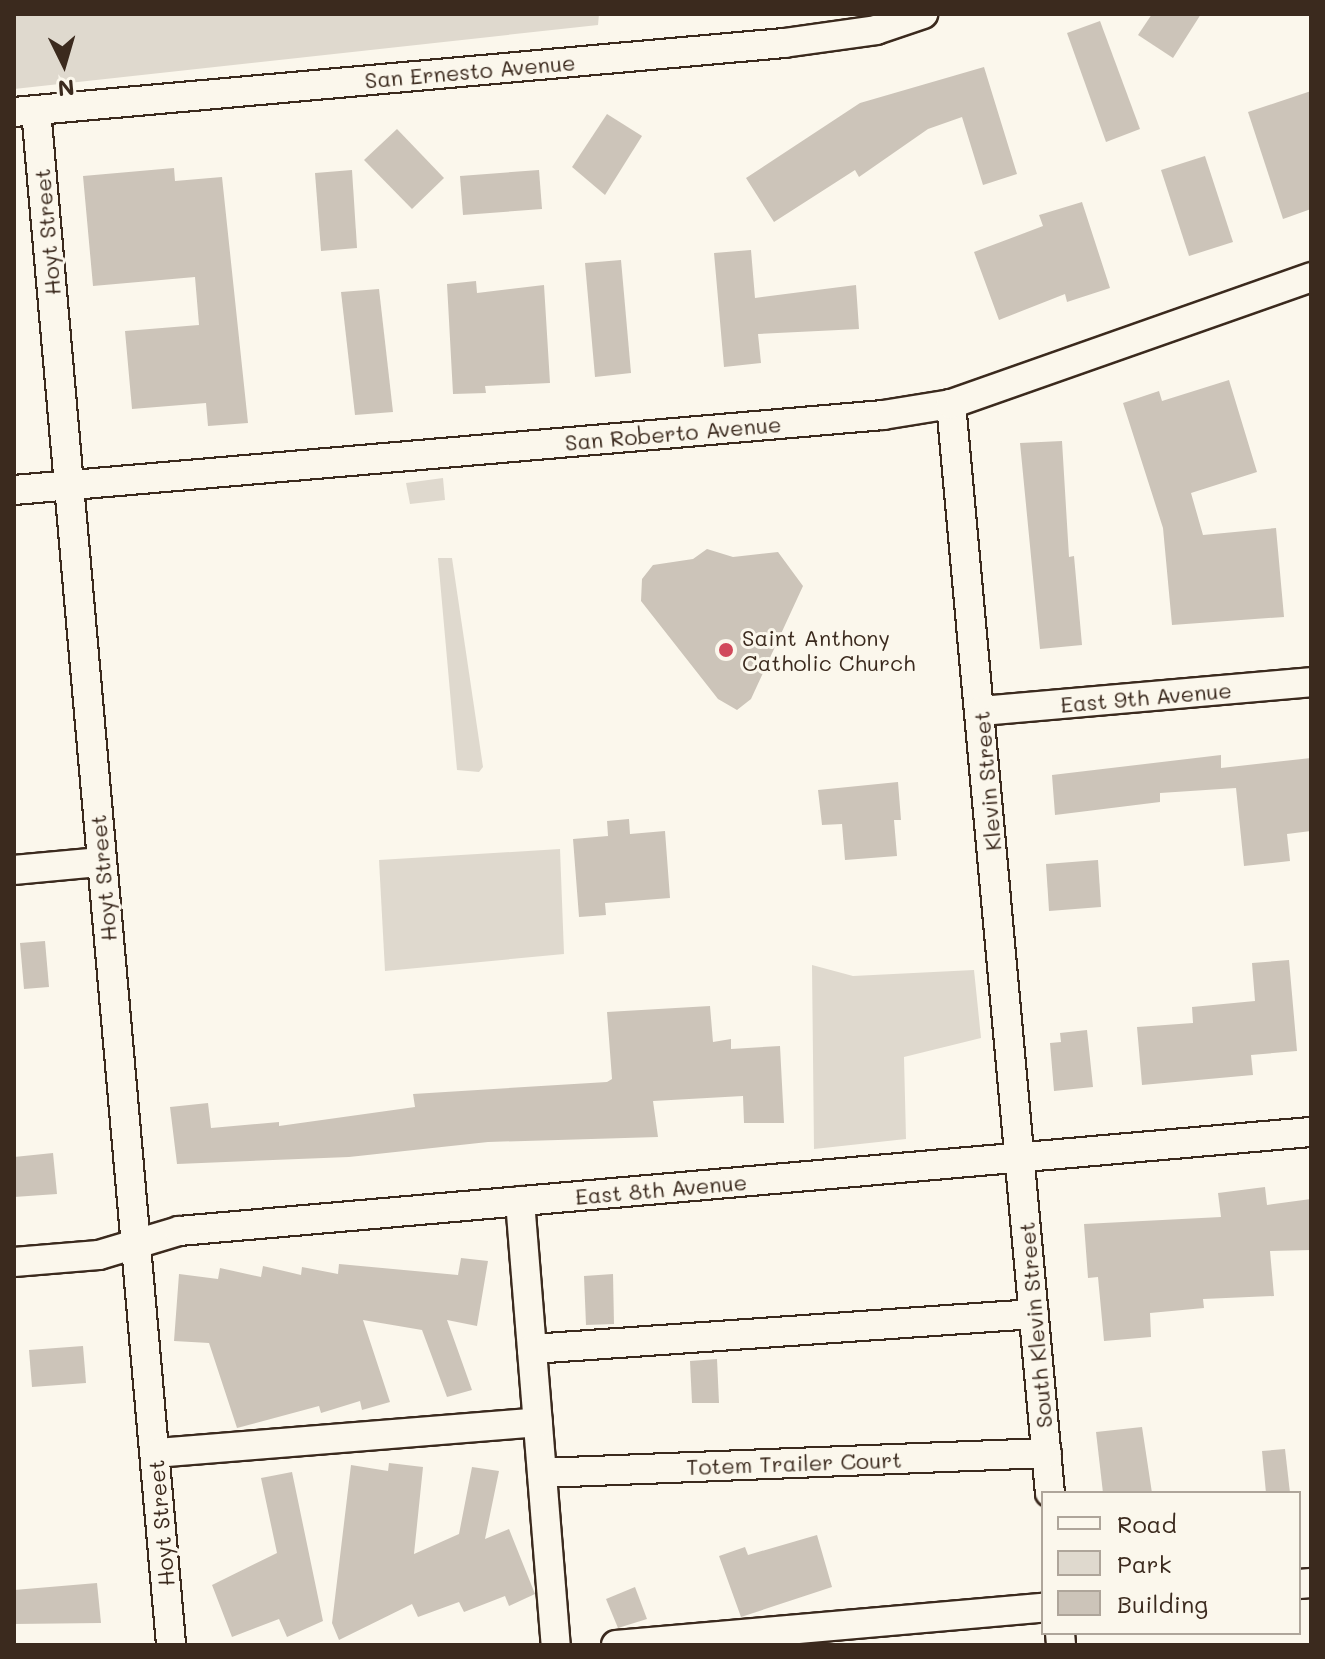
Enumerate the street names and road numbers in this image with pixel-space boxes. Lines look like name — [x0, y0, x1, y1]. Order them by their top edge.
street label: San Ernesto Avenue — [364, 49, 576, 93]
street label: Hoyt Street — [28, 168, 66, 296]
street label: San Roberto Avenue — [564, 410, 782, 456]
street label: East 9th Avenue — [1059, 676, 1233, 718]
street label: Klevin Street — [968, 710, 1006, 852]
street label: Hoyt Street — [84, 814, 122, 942]
street label: East 8th Avenue — [574, 1168, 748, 1210]
street label: South Klevin Street — [1013, 1221, 1057, 1429]
street label: Totem Trailer Court — [686, 1446, 902, 1480]
street label: Hoyt Street — [142, 1459, 180, 1587]

